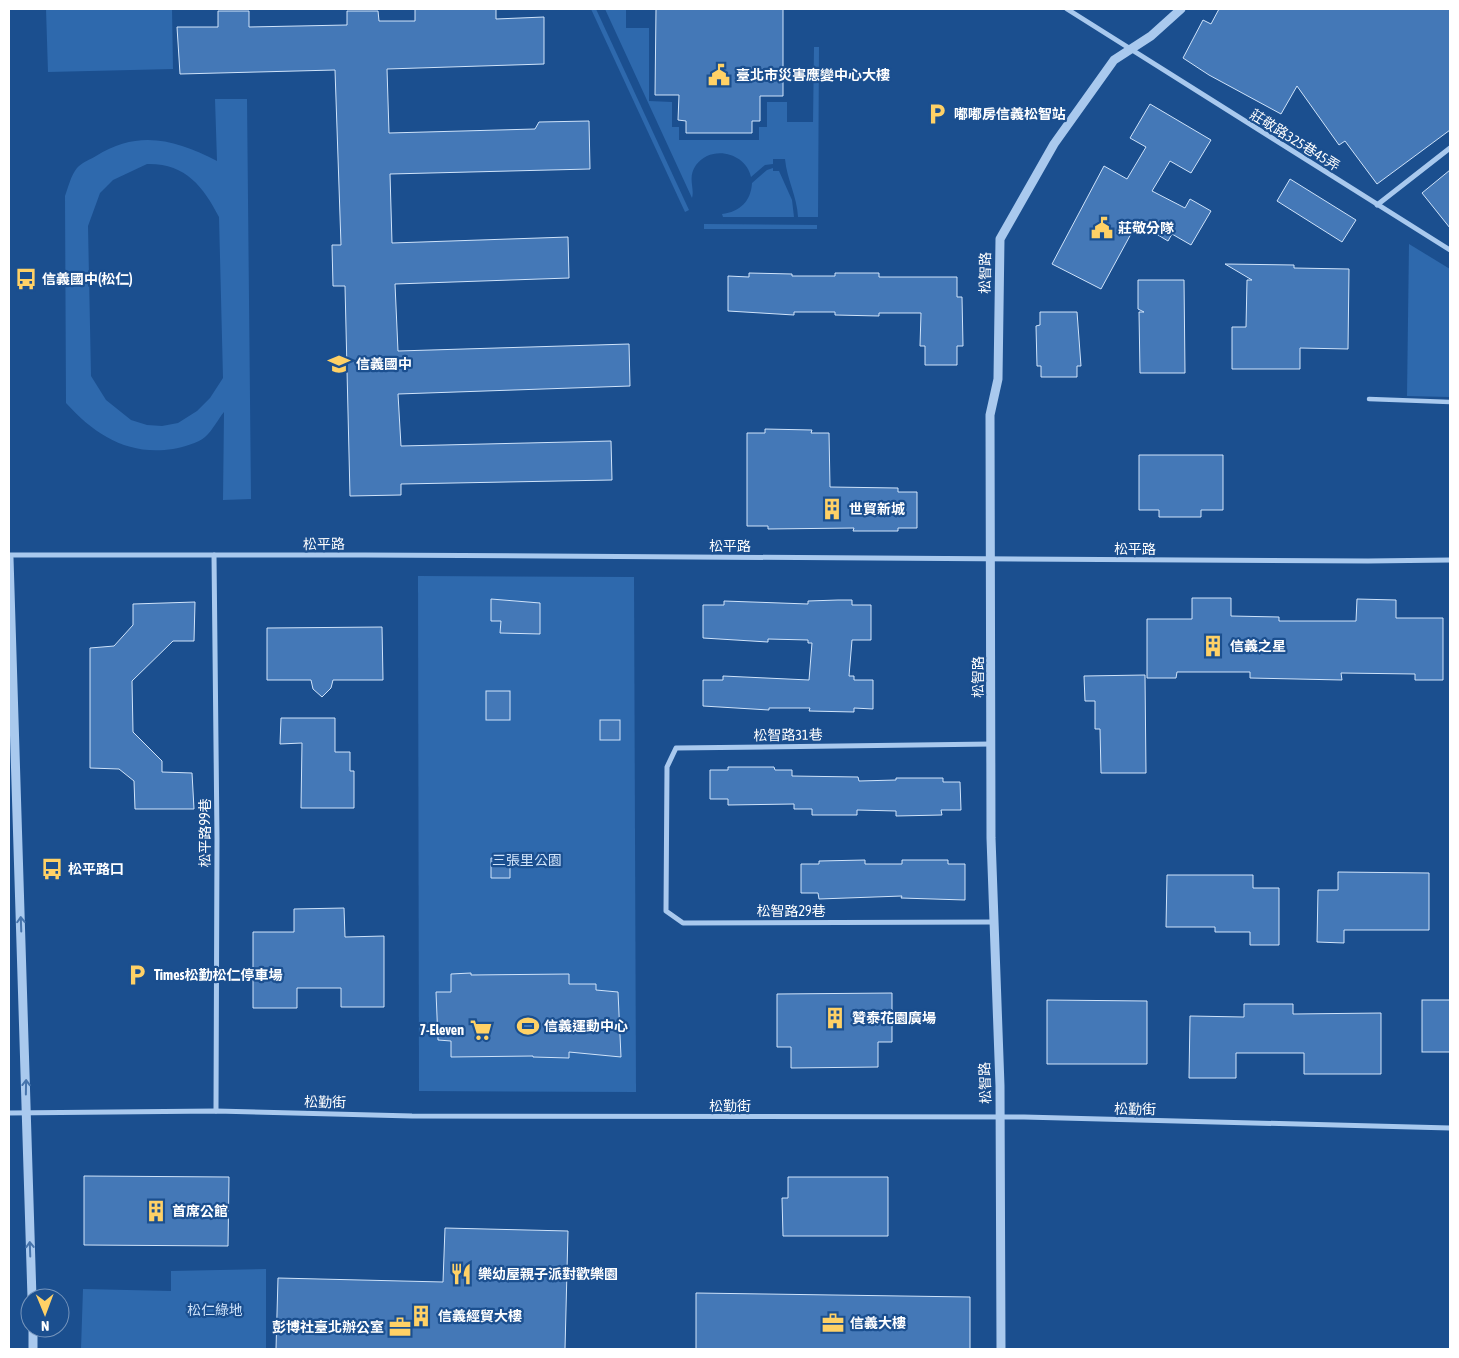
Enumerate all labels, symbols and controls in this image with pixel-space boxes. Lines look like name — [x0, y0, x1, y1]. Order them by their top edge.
public building icon: 臺北市災害應變中心大樓 — [706, 62, 732, 88]
place label: 臺北市災害應變中心大樓 — [736, 67, 890, 83]
parking icon: 嘟嘟房信義松智站 — [924, 101, 950, 127]
place label: 嘟嘟房信義松智站 — [954, 106, 1066, 122]
street label: 莊敬路325巷45弄 — [1247, 106, 1343, 174]
public building icon: 莊敬分隊 — [1089, 215, 1115, 241]
place label: 莊敬分隊 — [1118, 220, 1174, 236]
street label: 松智路 — [977, 252, 993, 294]
bus stop icon: 信義國中(松仁) — [13, 266, 39, 292]
place label: 信義國中(松仁) — [42, 271, 133, 287]
school or university icon: 信義國中 — [326, 351, 352, 377]
place label: 信義國中 — [356, 356, 412, 372]
building icon: 世貿新城 — [819, 496, 845, 522]
place label: 世貿新城 — [849, 501, 905, 517]
street label: 松平路 — [303, 536, 345, 552]
street label: 松平路 — [709, 538, 751, 554]
street label: 松平路 — [1114, 541, 1156, 557]
building icon: 信義之星 — [1200, 633, 1226, 659]
place label: 信義之星 — [1230, 638, 1286, 654]
street label: 松智路 — [970, 656, 986, 698]
street label: 松智路31巷 — [753, 726, 823, 744]
street label: 松平路99巷 — [197, 798, 213, 868]
park label: 三張里公園 — [492, 852, 562, 868]
bus stop icon: 松平路口 — [39, 856, 65, 882]
place label: 松平路口 — [68, 861, 124, 877]
street label: 松智路29巷 — [756, 903, 826, 919]
one-way arrow — [16, 917, 26, 933]
parking icon: Times松勤松仁停車場 — [124, 962, 150, 988]
place label: Times松勤松仁停車場 — [154, 967, 282, 983]
building icon: 贊泰花園廣場 — [822, 1005, 848, 1031]
place label: 贊泰花園廣場 — [852, 1010, 936, 1026]
sports icon: 信義運動中心 — [515, 1013, 541, 1039]
supermarket icon: 7-Eleven — [468, 1017, 494, 1043]
place label: 信義運動中心 — [544, 1018, 628, 1034]
place label: 7-Eleven — [419, 1022, 464, 1038]
street label: 松智路 — [976, 1062, 994, 1104]
one-way arrow — [21, 1079, 31, 1096]
street label: 松勤街 — [304, 1094, 346, 1110]
street label: 松勤街 — [709, 1098, 751, 1114]
street label: 松勤街 — [1114, 1101, 1156, 1117]
building icon: 首席公館 — [143, 1198, 169, 1224]
place label: 首席公館 — [172, 1203, 228, 1219]
one-way arrow — [26, 1242, 35, 1258]
restaurant icon: 樂幼屋親子派對歡樂園 — [448, 1261, 474, 1287]
place label: 樂幼屋親子派對歡樂園 — [478, 1266, 618, 1282]
north arrow — [20, 1288, 70, 1338]
park label: 松仁綠地 — [187, 1302, 243, 1318]
building icon: 信義經貿大樓 — [408, 1303, 434, 1329]
place label: 信義經貿大樓 — [438, 1308, 522, 1324]
office icon: 信義大樓 — [820, 1310, 846, 1336]
office icon: 彭博社臺北辦公室 — [387, 1314, 413, 1340]
place label: 信義大樓 — [850, 1315, 906, 1331]
text: N — [41, 1318, 49, 1334]
place label: 彭博社臺北辦公室 — [272, 1319, 384, 1335]

